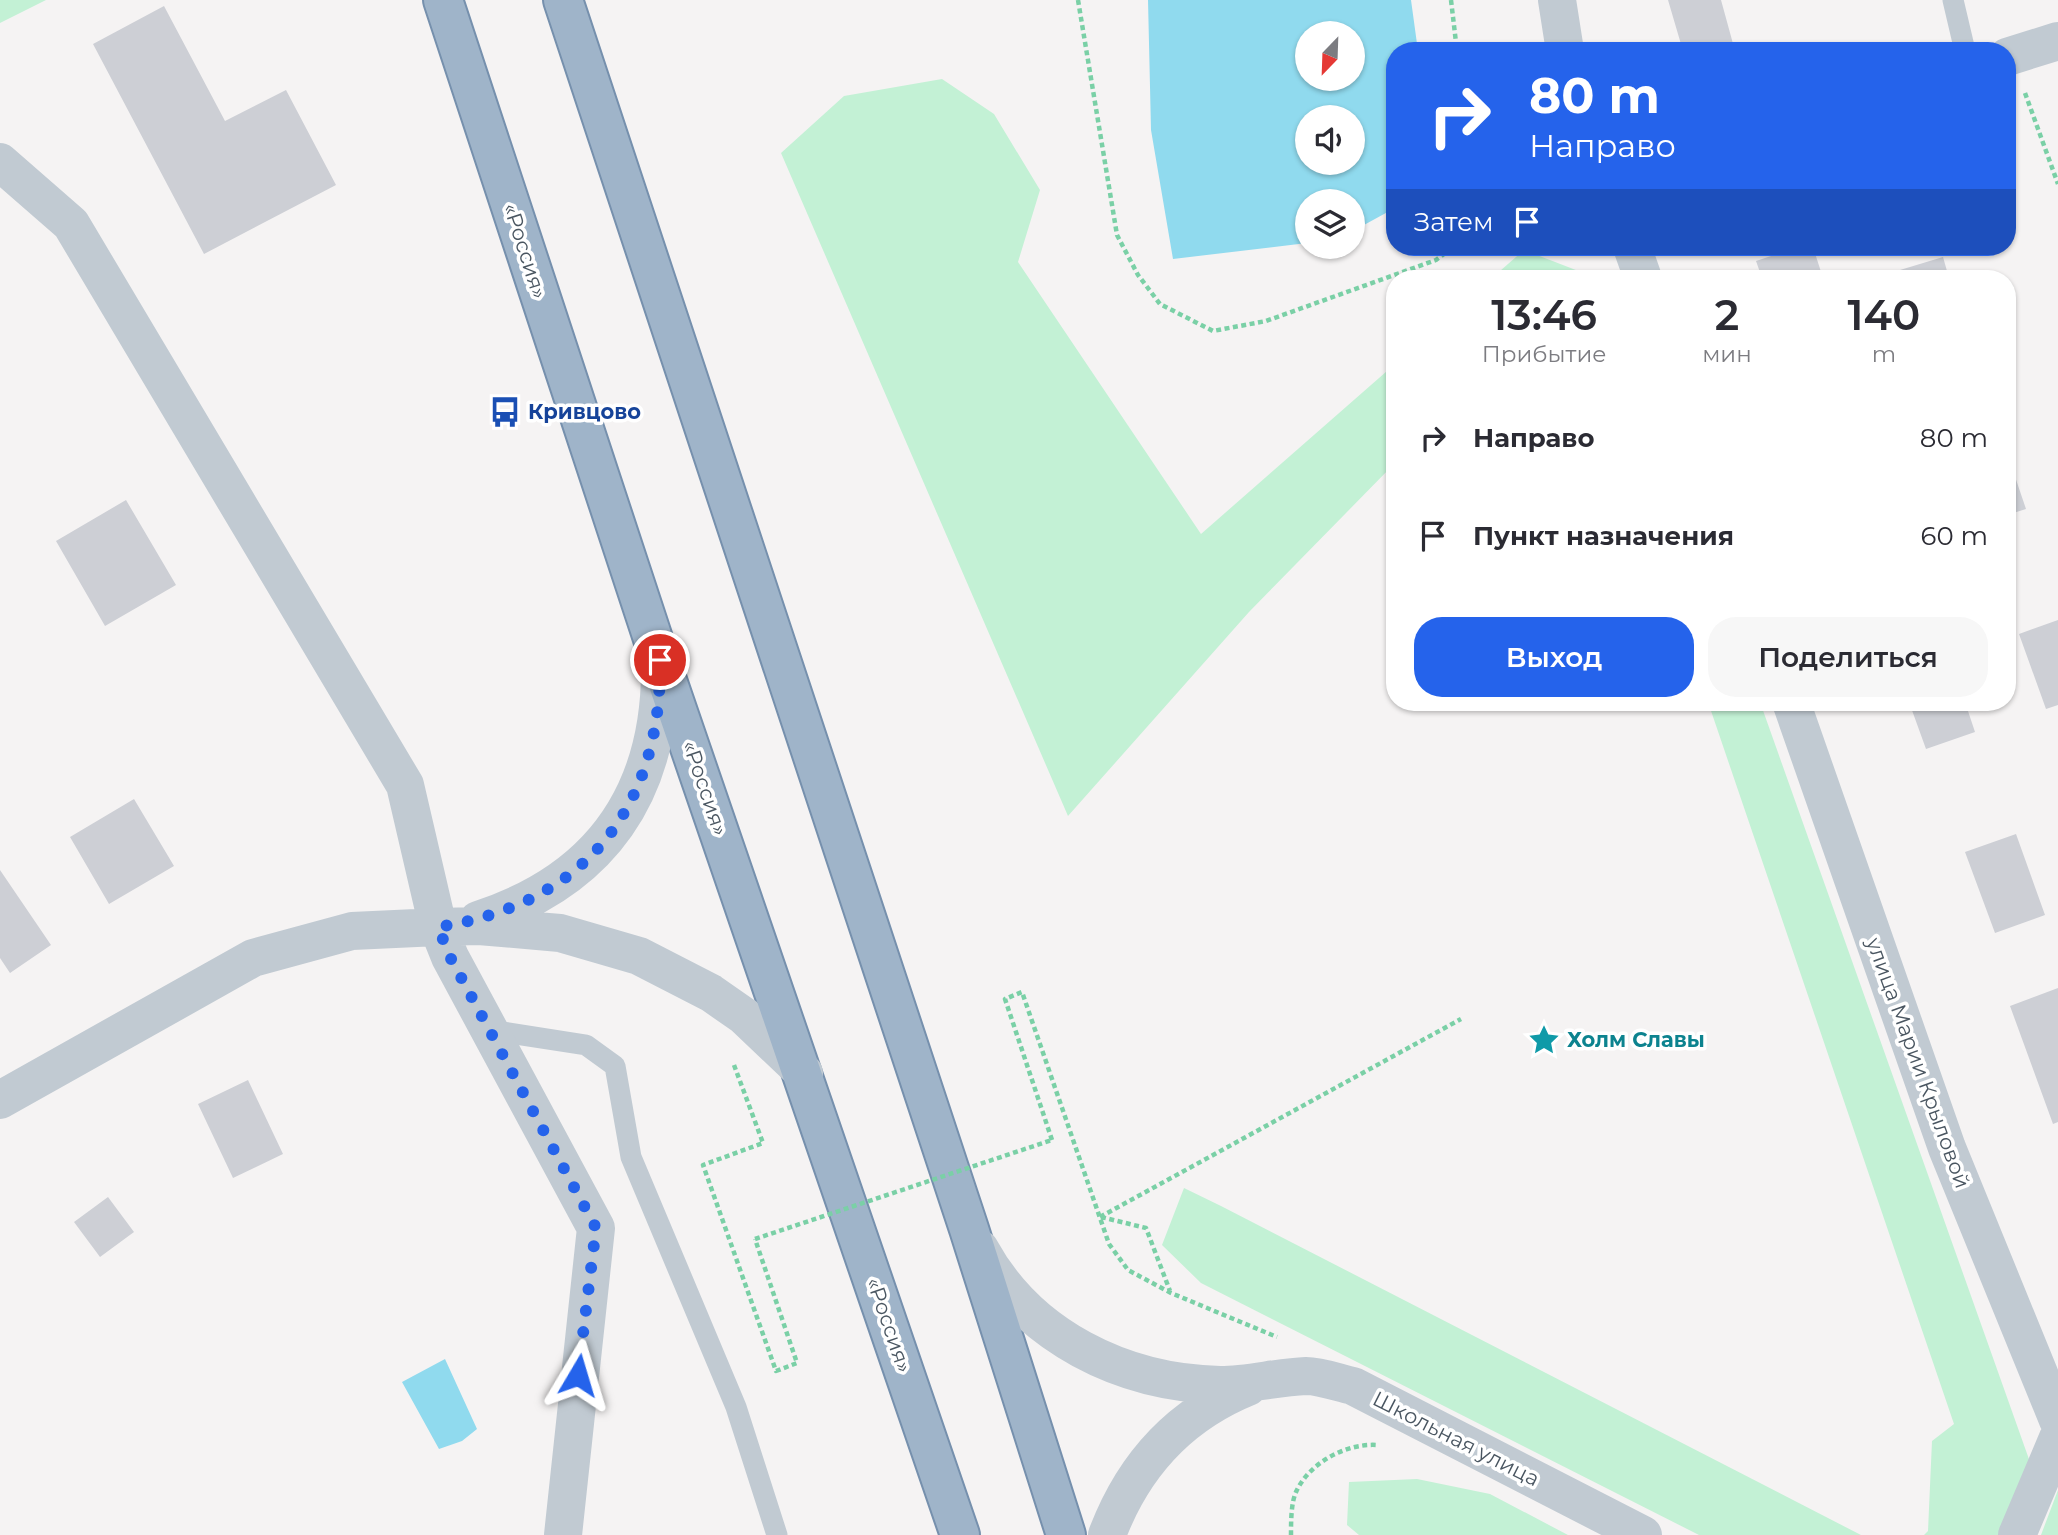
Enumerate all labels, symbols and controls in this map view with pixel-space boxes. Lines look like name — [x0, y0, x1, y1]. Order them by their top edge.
north arrow — [1295, 21, 1365, 91]
map controls — [1295, 21, 1365, 259]
text: 80 m — [1529, 66, 1660, 125]
icon: right — [1414, 70, 1505, 161]
button: sound — [1295, 105, 1365, 175]
text: Направо — [1529, 126, 1676, 165]
button: layers — [1295, 189, 1365, 259]
street label: «Россия» — [498, 200, 553, 302]
icon: arrive — [1508, 203, 1546, 241]
text: Затем — [1414, 206, 1494, 238]
text: 13:46 — [1491, 289, 1597, 341]
text: 2 — [1715, 289, 1739, 341]
text: 140 — [1847, 289, 1920, 341]
text: Прибытие — [1482, 340, 1606, 368]
text: мин — [1702, 340, 1752, 368]
text: m — [1872, 340, 1896, 368]
bus stop icon: Кривцово — [488, 395, 522, 429]
place label: Кривцово — [528, 399, 641, 424]
icon: right — [1414, 419, 1452, 457]
text: Направо — [1473, 422, 1594, 454]
text: 80 m — [1920, 422, 1988, 454]
icon: arrive — [1414, 517, 1452, 555]
text: Пункт назначения — [1473, 520, 1734, 552]
text: 60 m — [1921, 520, 1988, 552]
button: Выход — [1414, 617, 1694, 697]
button: Поделиться — [1708, 617, 1988, 697]
pin — [630, 630, 690, 690]
icon: arrive — [641, 641, 679, 679]
street label: «Россия» — [678, 737, 733, 839]
street label: улица Марии Крыловой — [1861, 933, 1976, 1192]
place icon: Холм Славы — [1527, 1023, 1561, 1057]
place label: Холм Славы — [1567, 1027, 1705, 1052]
street label: «Россия» — [862, 1274, 917, 1376]
position arrow — [541, 1338, 615, 1412]
street label: Школьная улица — [1369, 1386, 1544, 1491]

